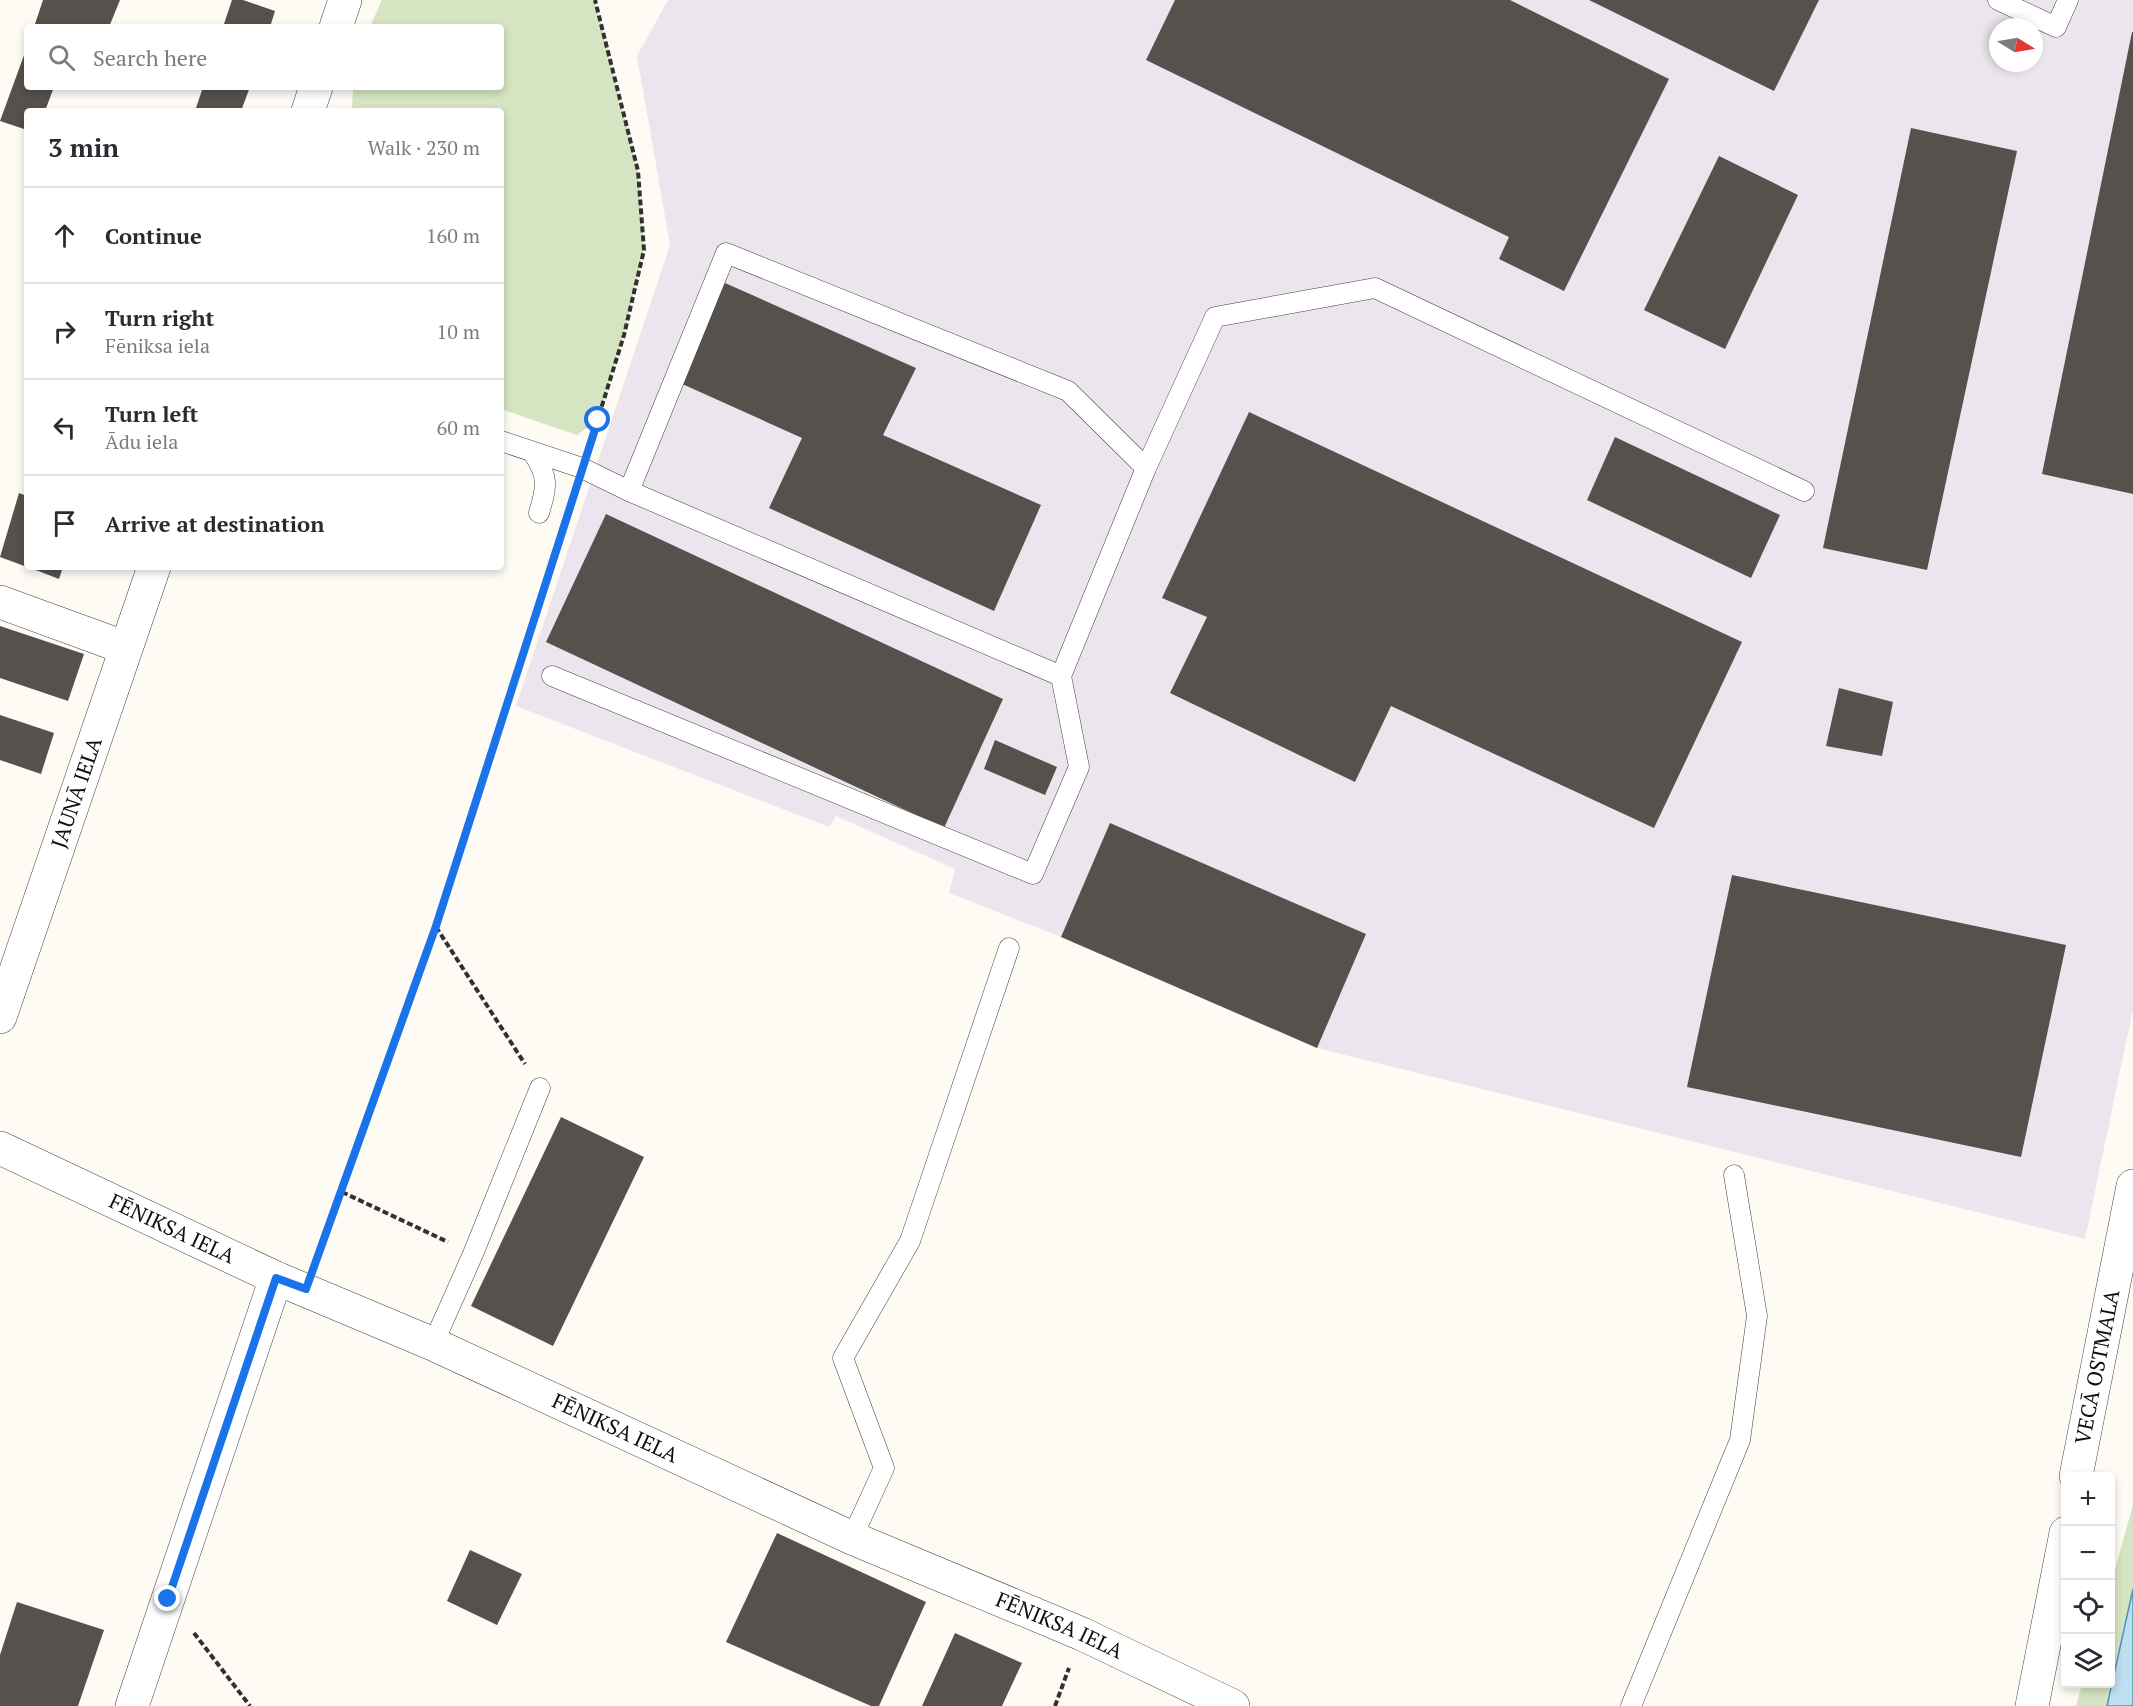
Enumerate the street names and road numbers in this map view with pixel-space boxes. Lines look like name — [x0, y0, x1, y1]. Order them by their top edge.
street label: JAUNĀ IELA — [44, 733, 108, 852]
street label: FĒNIKSA IELA — [105, 1186, 240, 1270]
street label: VECĀ OSTMALA — [2068, 1287, 2125, 1447]
street label: FĒNIKSA IELA — [548, 1386, 684, 1469]
street label: FĒNIKSA IELA — [992, 1585, 1128, 1665]

